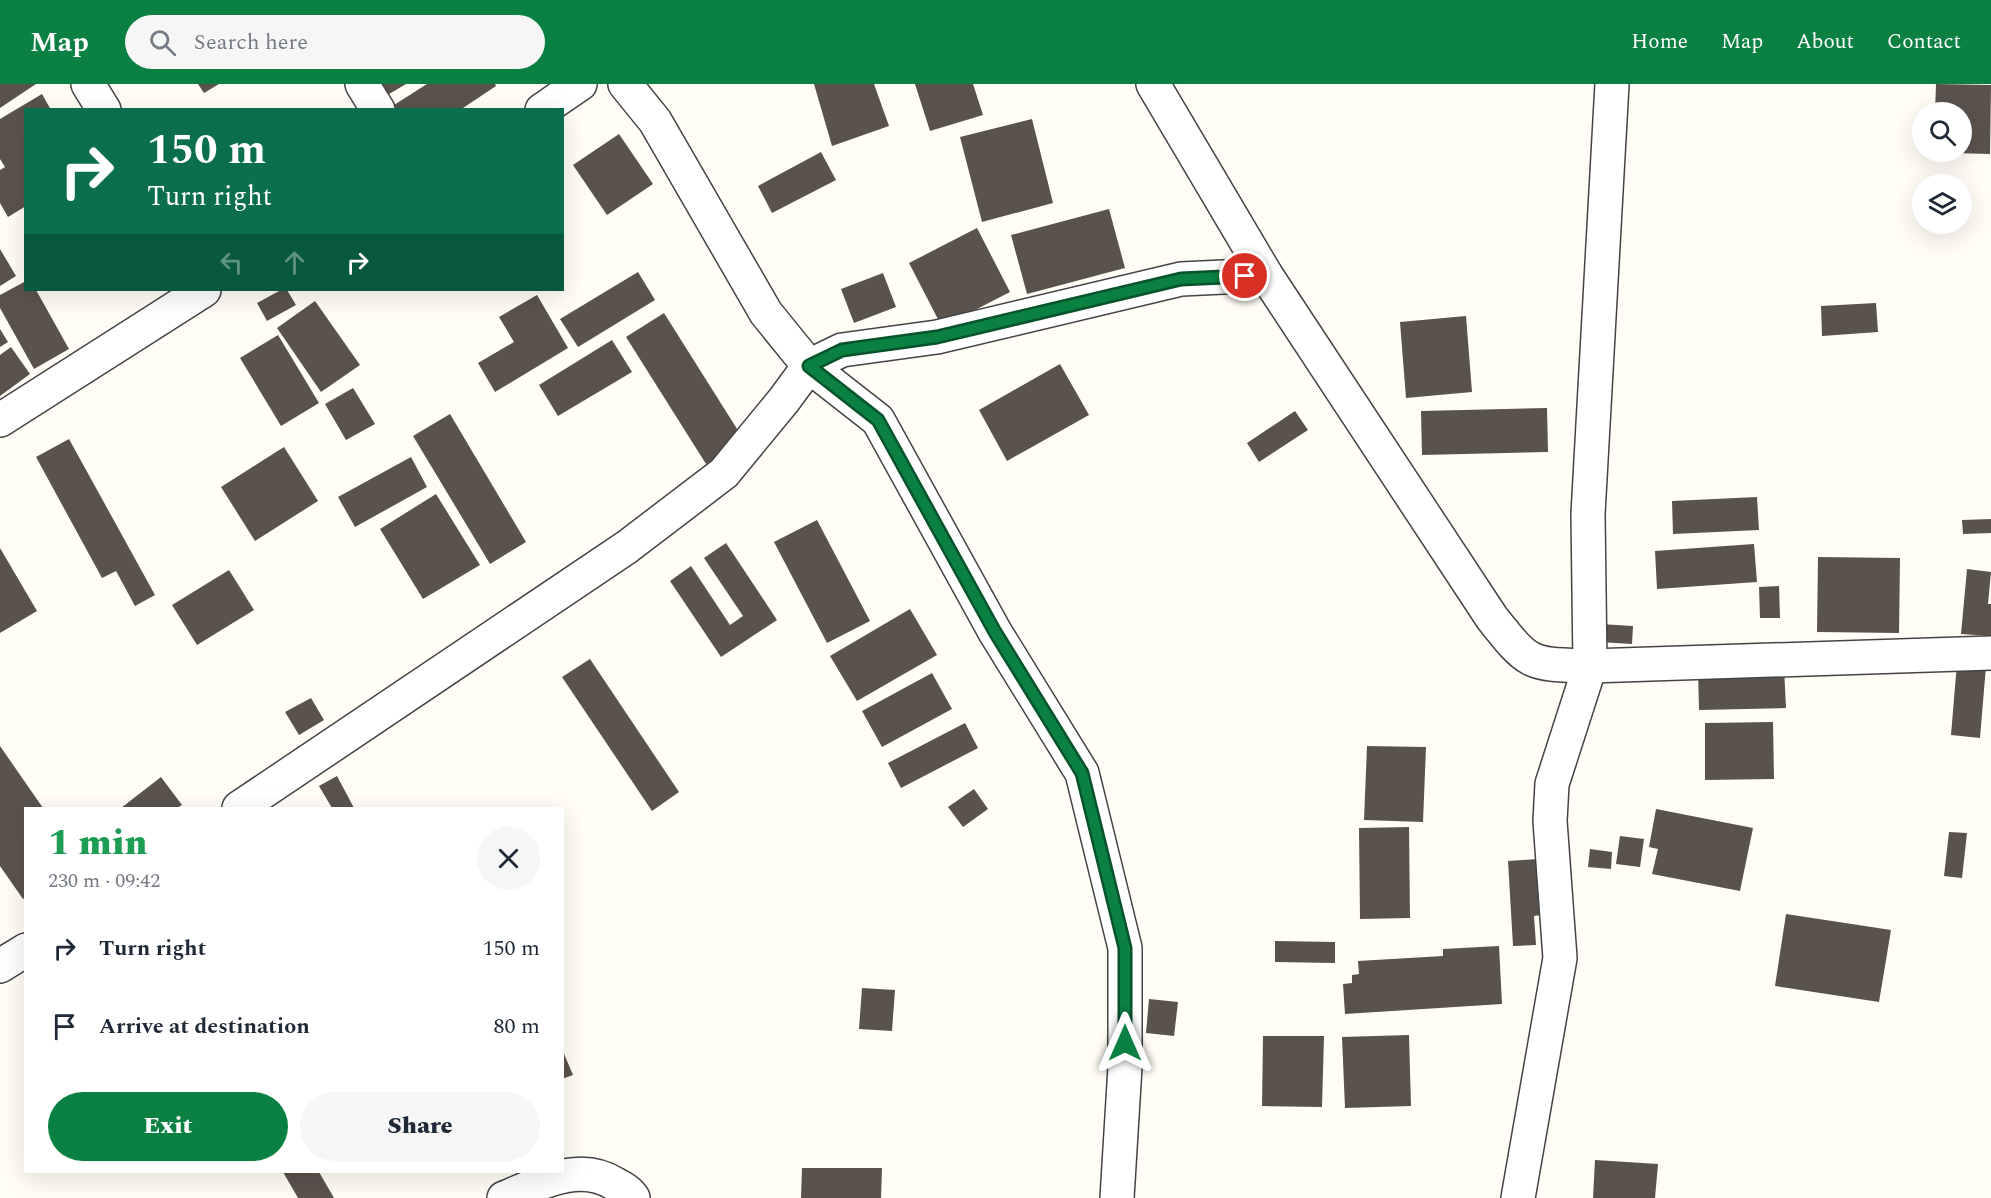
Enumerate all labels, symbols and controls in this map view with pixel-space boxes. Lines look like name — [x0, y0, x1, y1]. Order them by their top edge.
search box — [125, 15, 545, 69]
text: Map — [30, 21, 89, 64]
icon: search — [146, 26, 179, 59]
text: Search here — [194, 26, 308, 59]
text: Home — [1631, 26, 1688, 58]
text: Map — [1721, 26, 1763, 58]
text: About — [1796, 26, 1854, 58]
text: Contact — [1887, 26, 1961, 58]
map controls — [1912, 102, 1972, 234]
button: search — [1912, 102, 1972, 162]
text: 150 m — [147, 119, 266, 182]
icon: right — [48, 132, 126, 210]
button: layers — [1912, 174, 1972, 234]
text: Turn right — [147, 176, 272, 218]
icon: left — [215, 246, 248, 279]
icon: ahead — [278, 246, 311, 279]
icon: right — [341, 246, 374, 279]
pin — [1219, 250, 1270, 301]
icon: arrive — [1228, 259, 1261, 292]
text: 1 min — [48, 816, 148, 871]
button: close — [477, 827, 540, 890]
text: 230 m · 09:42 — [48, 866, 160, 896]
icon: right — [48, 932, 81, 965]
text: Turn right — [99, 932, 206, 965]
text: 150 m — [483, 932, 540, 965]
icon: arrive — [48, 1010, 81, 1043]
text: Arrive at destination — [99, 1010, 310, 1043]
text: 80 m — [494, 1010, 540, 1043]
position arrow — [1093, 1011, 1157, 1075]
button: Exit — [48, 1092, 288, 1161]
button: Share — [300, 1092, 540, 1161]

